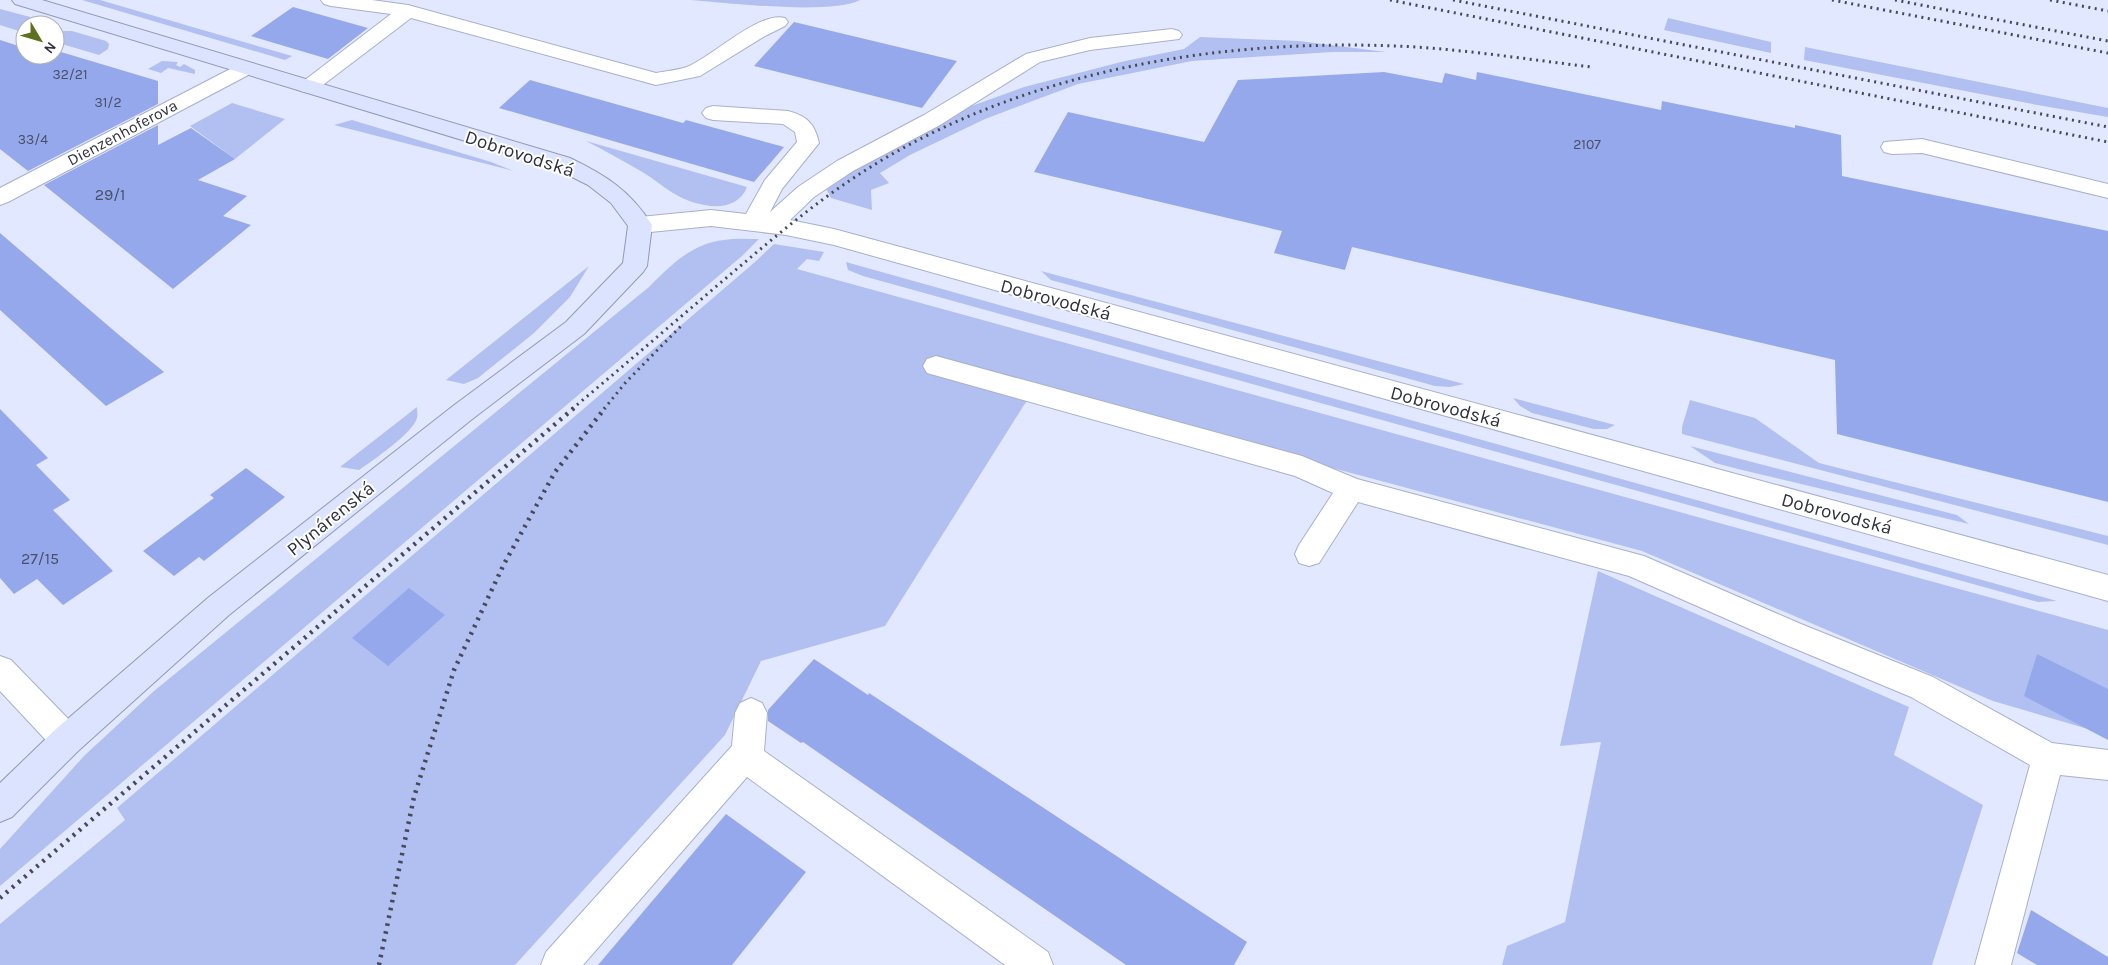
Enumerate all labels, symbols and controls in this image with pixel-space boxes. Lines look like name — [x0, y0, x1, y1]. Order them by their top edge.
north arrow — [15, 15, 65, 65]
text: N — [40, 39, 60, 57]
house number: 32/21 — [52, 66, 88, 83]
house number: 31/2 — [94, 94, 122, 111]
street label: Dienzenhoferova — [64, 95, 181, 170]
street label: Dobrovodská — [462, 126, 577, 182]
house number: 33/4 — [18, 131, 48, 148]
house number: 2107 — [1573, 136, 1601, 153]
house number: 29/1 — [95, 185, 125, 204]
street label: Dobrovodská — [998, 275, 1114, 325]
street label: Dobrovodská — [1388, 382, 1504, 432]
street label: Plynárenská — [283, 477, 379, 561]
street label: Dobrovodská — [1779, 489, 1895, 539]
house number: 27/15 — [21, 549, 59, 568]

